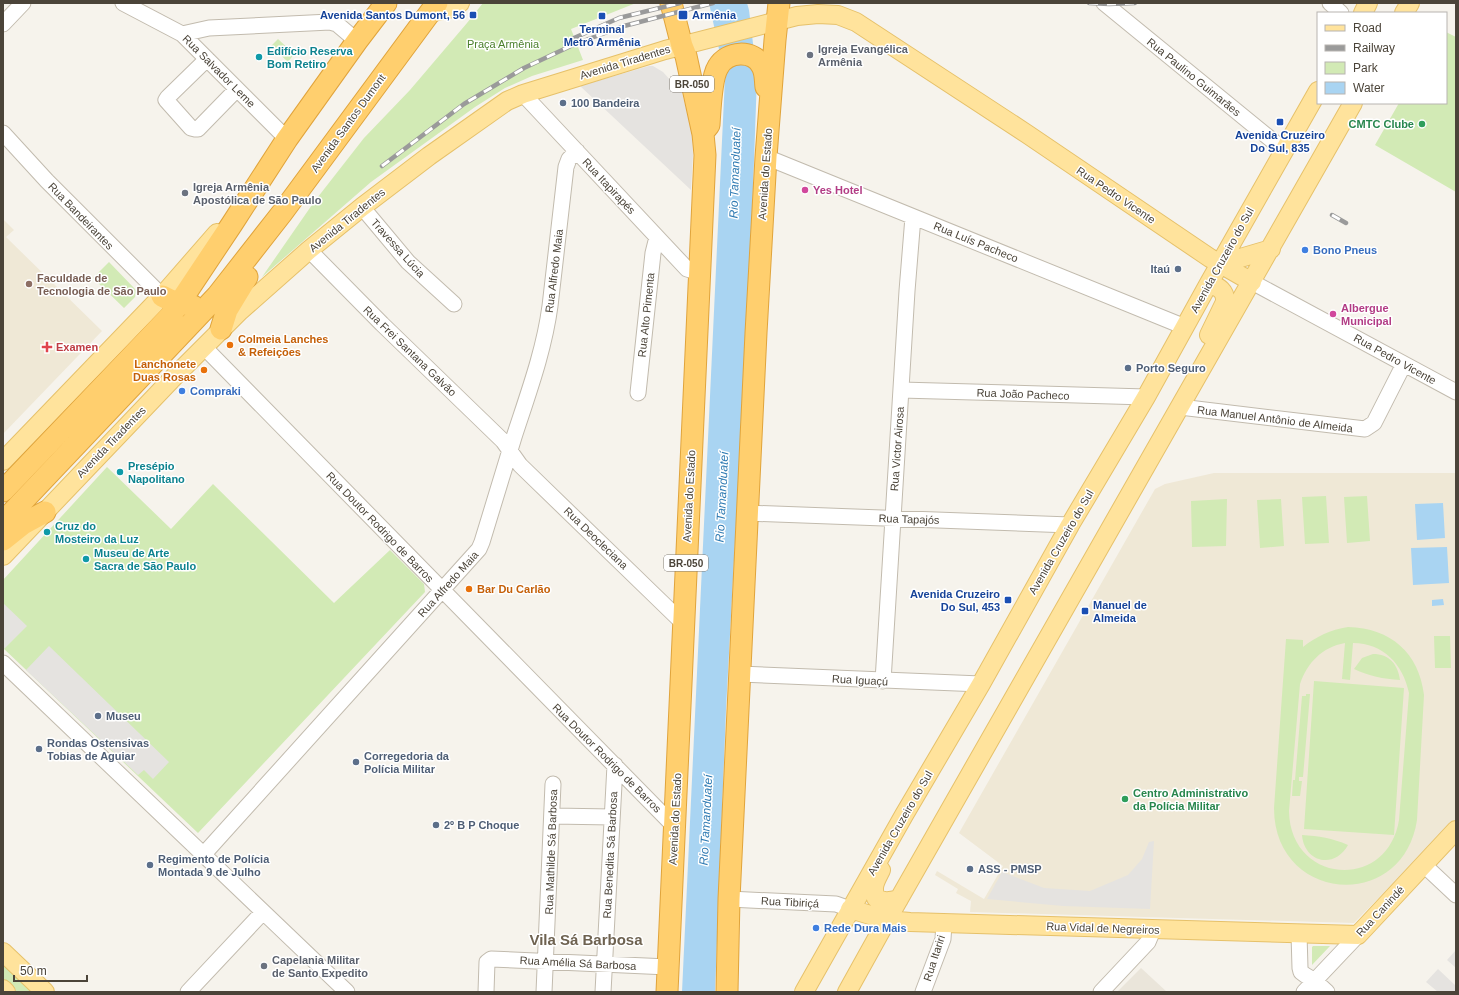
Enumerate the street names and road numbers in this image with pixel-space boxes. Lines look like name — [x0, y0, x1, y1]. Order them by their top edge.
street label: Rua Salvador Leme — [180, 32, 258, 110]
street label: Rua Paulino Guimarães — [1145, 36, 1244, 119]
street label: Avenida Tiradentes — [578, 42, 672, 81]
street label: Avenida Santos Dumont — [308, 72, 388, 174]
road number: BR-050 — [670, 76, 714, 92]
street label: Avenida do Estado — [756, 128, 774, 220]
street label: Rua Itapirapés — [580, 156, 638, 217]
street label: Rua Pedro Vicente — [1074, 164, 1158, 226]
street label: Rua Bandeirantes — [46, 180, 116, 252]
street label: Avenida Tiradentes — [307, 185, 388, 254]
street label: Avenida Cruzeiro do Sul — [1188, 205, 1256, 315]
street label: Travessa Lúcia — [369, 216, 428, 280]
street label: Rua Luís Pacheco — [932, 220, 1020, 264]
street label: Rua Alfredo Maia — [543, 228, 565, 314]
street label: Rua Alto Pimenta — [636, 271, 657, 358]
street label: Rua Frei Santana Galvão — [361, 304, 459, 398]
street label: Rua Pedro Vicente — [1352, 331, 1438, 387]
street label: Rua João Pacheco — [976, 386, 1070, 402]
street label: Avenida Tiradentes — [74, 404, 148, 480]
street label: Rua Manuel Antônio de Almeida — [1197, 404, 1354, 435]
street label: Rua Victor Airosa — [888, 405, 906, 492]
street label: Avenida do Estado — [681, 450, 697, 542]
street label: Rua Doutor Rodrigo de Barros — [324, 469, 436, 585]
street label: Avenida Cruzeiro do Sul — [1026, 488, 1096, 596]
street label: Rua Deocleciana — [562, 505, 631, 572]
street label: Rua Tapajós — [878, 512, 940, 526]
street label: Rua Alfredo Maia — [415, 548, 481, 619]
road number: BR-050 — [664, 555, 708, 571]
street label: Rua Iguaçú — [832, 673, 888, 687]
street label: Rua Doutor Rodrigo de Barros — [550, 701, 664, 815]
street label: Avenida Cruzeiro do Sul — [865, 769, 935, 877]
street label: Avenida do Estado — [667, 773, 683, 865]
street label: Rua Mathilde Sá Barbosa — [543, 788, 559, 915]
street label: Rua Benedita Sá Barbosa — [601, 790, 619, 919]
street label: Rua Canindé — [1354, 883, 1406, 939]
street label: Rua Tibiriçá — [761, 894, 820, 910]
street label: Rua Vidal de Negreiros — [1046, 920, 1160, 936]
street label: Rua Itariri — [921, 933, 947, 983]
street label: Rua Amélia Sá Barbosa — [519, 954, 638, 972]

